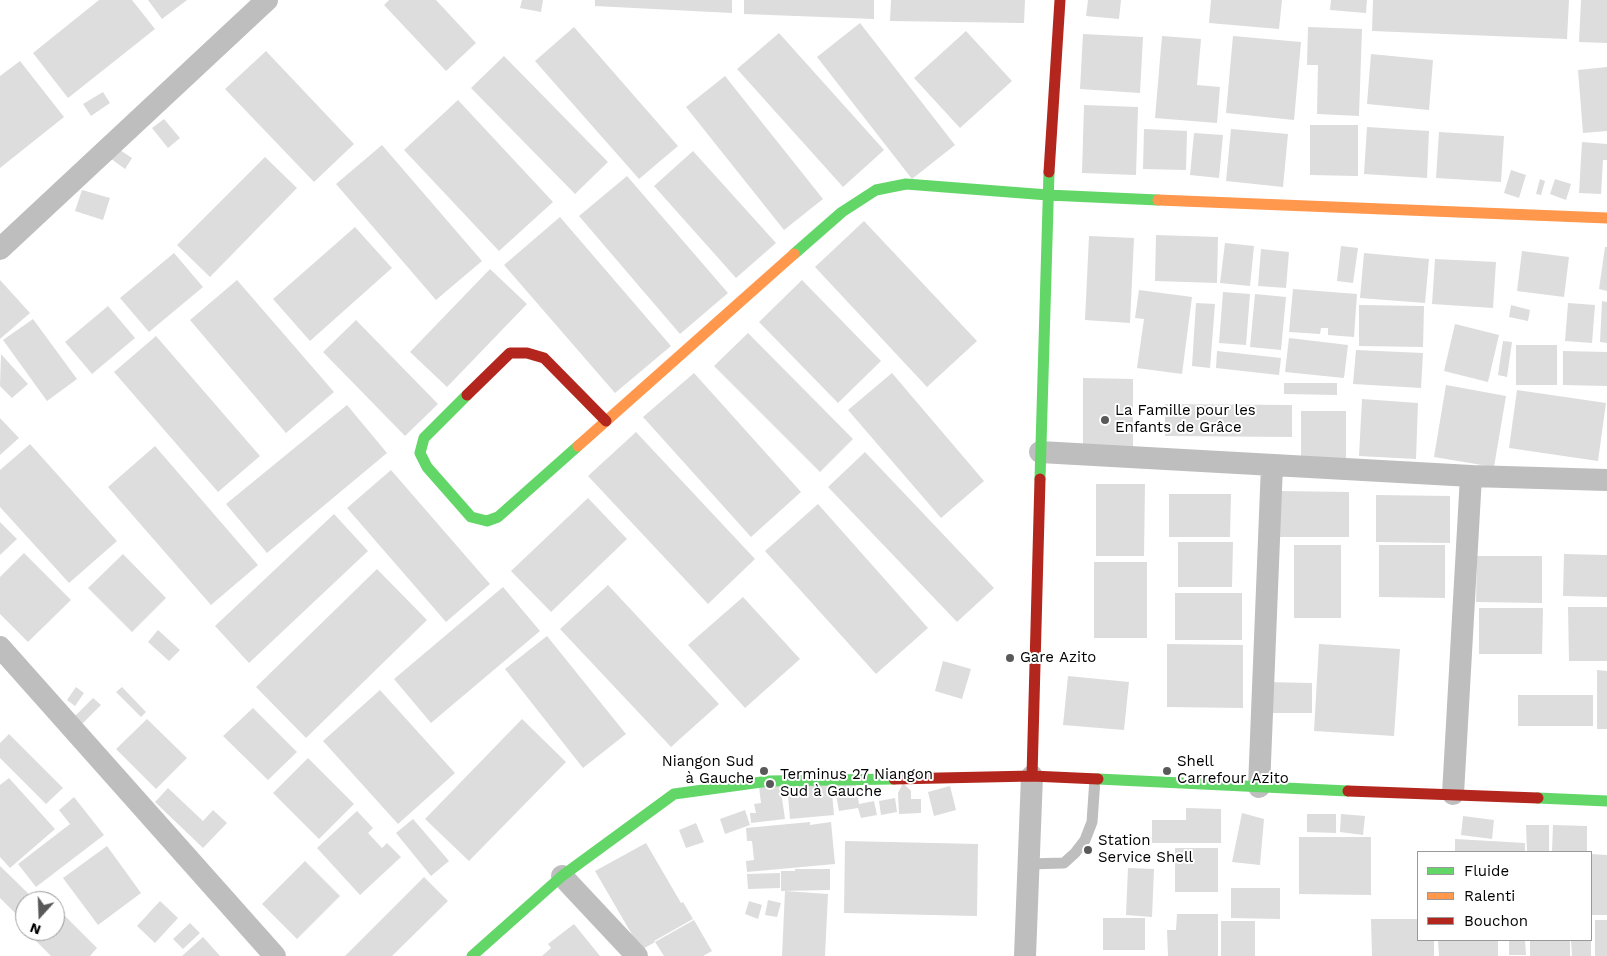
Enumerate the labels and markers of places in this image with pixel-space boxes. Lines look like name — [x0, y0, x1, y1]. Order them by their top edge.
place label: La Famille pour les Enfants de Grâce — [1115, 402, 1256, 437]
marker: La Famille pour les Enfants de Grâce — [1099, 414, 1111, 426]
place label: Gare Azito — [1020, 649, 1096, 667]
marker: Gare Azito — [1004, 652, 1016, 664]
place label: Niangon Sud à Gauche — [662, 753, 754, 788]
place label: Shell Carrefour Azito — [1177, 753, 1289, 788]
marker: Niangon Sud à Gauche — [758, 765, 770, 777]
marker: Shell Carrefour Azito — [1161, 765, 1173, 777]
place label: Terminus 27 Niangon Sud à Gauche — [780, 766, 933, 801]
marker: Terminus 27 Niangon Sud à Gauche — [764, 778, 776, 790]
place label: Station Service Shell — [1098, 832, 1193, 867]
marker: Station Service Shell — [1082, 844, 1094, 856]

